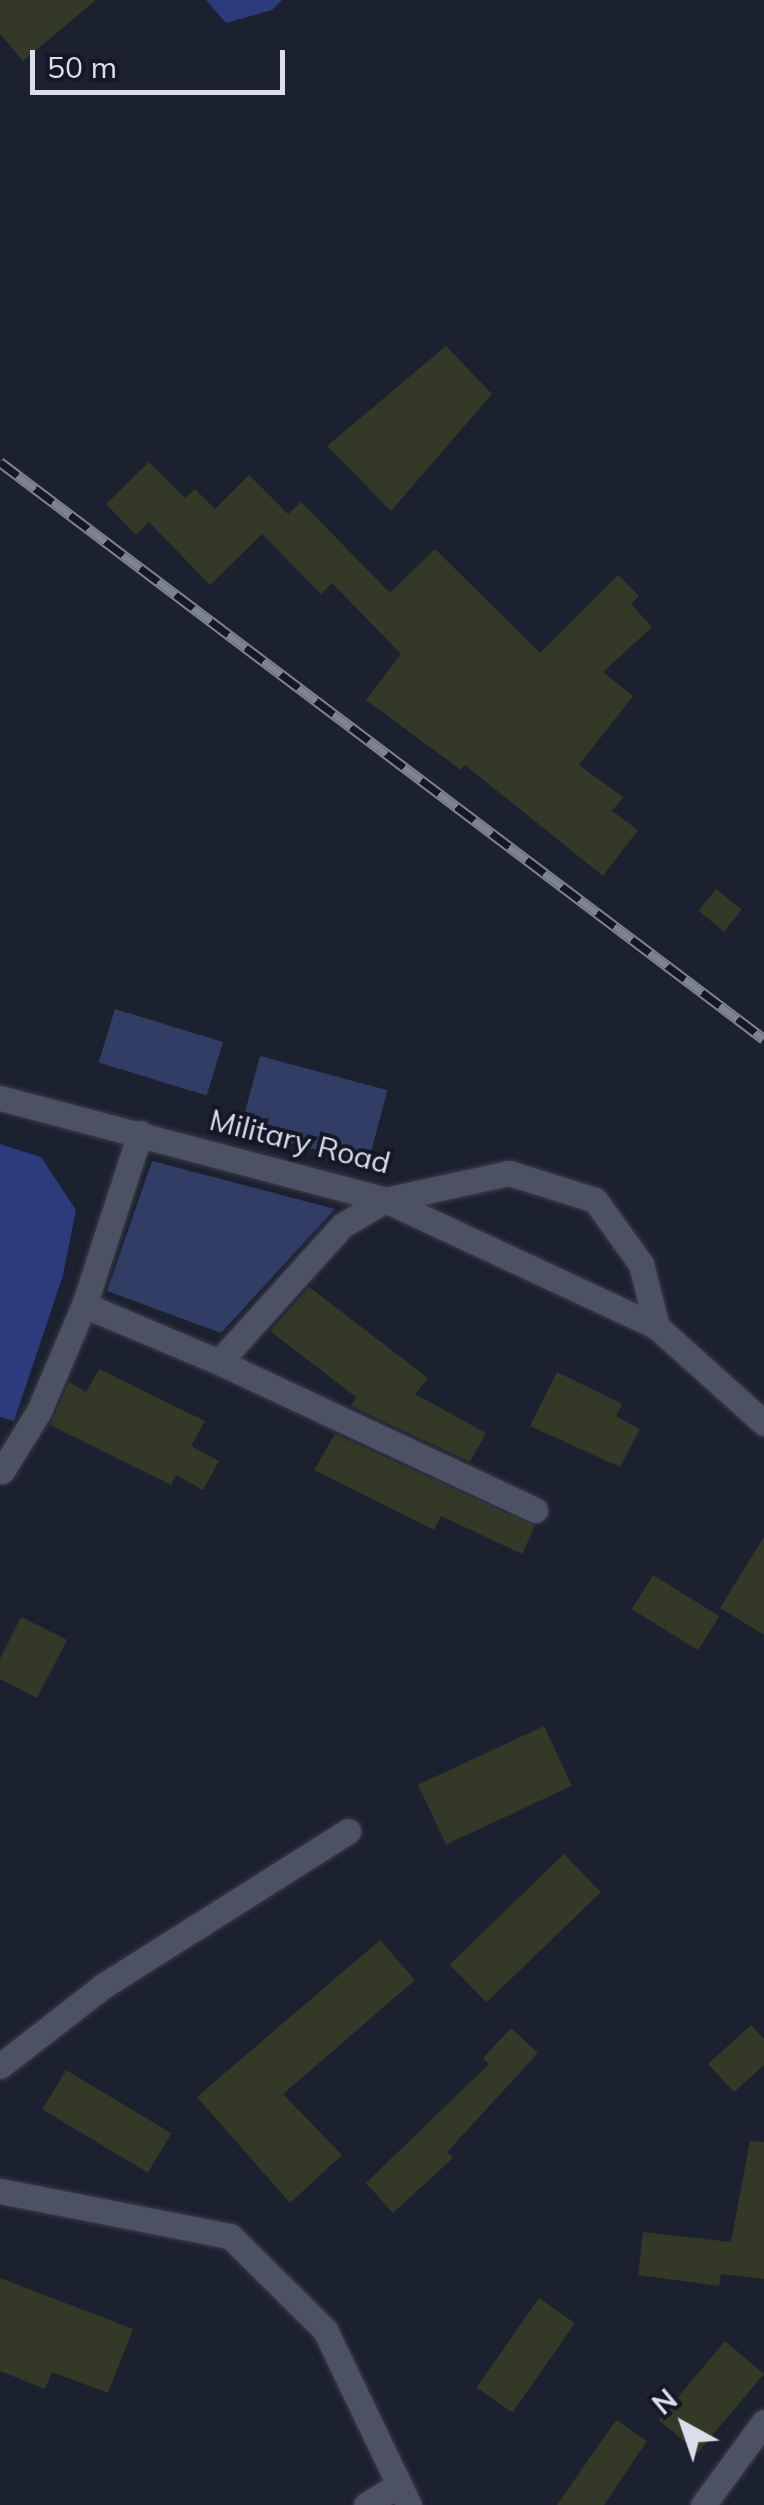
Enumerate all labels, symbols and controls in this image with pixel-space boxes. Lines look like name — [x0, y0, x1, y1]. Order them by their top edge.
scale bar — [35, 30, 290, 92]
text: 50 m — [47, 48, 117, 86]
street label: Military Road — [206, 1101, 394, 1181]
north arrow — [634, 2375, 734, 2475]
text: N — [645, 2381, 684, 2422]

